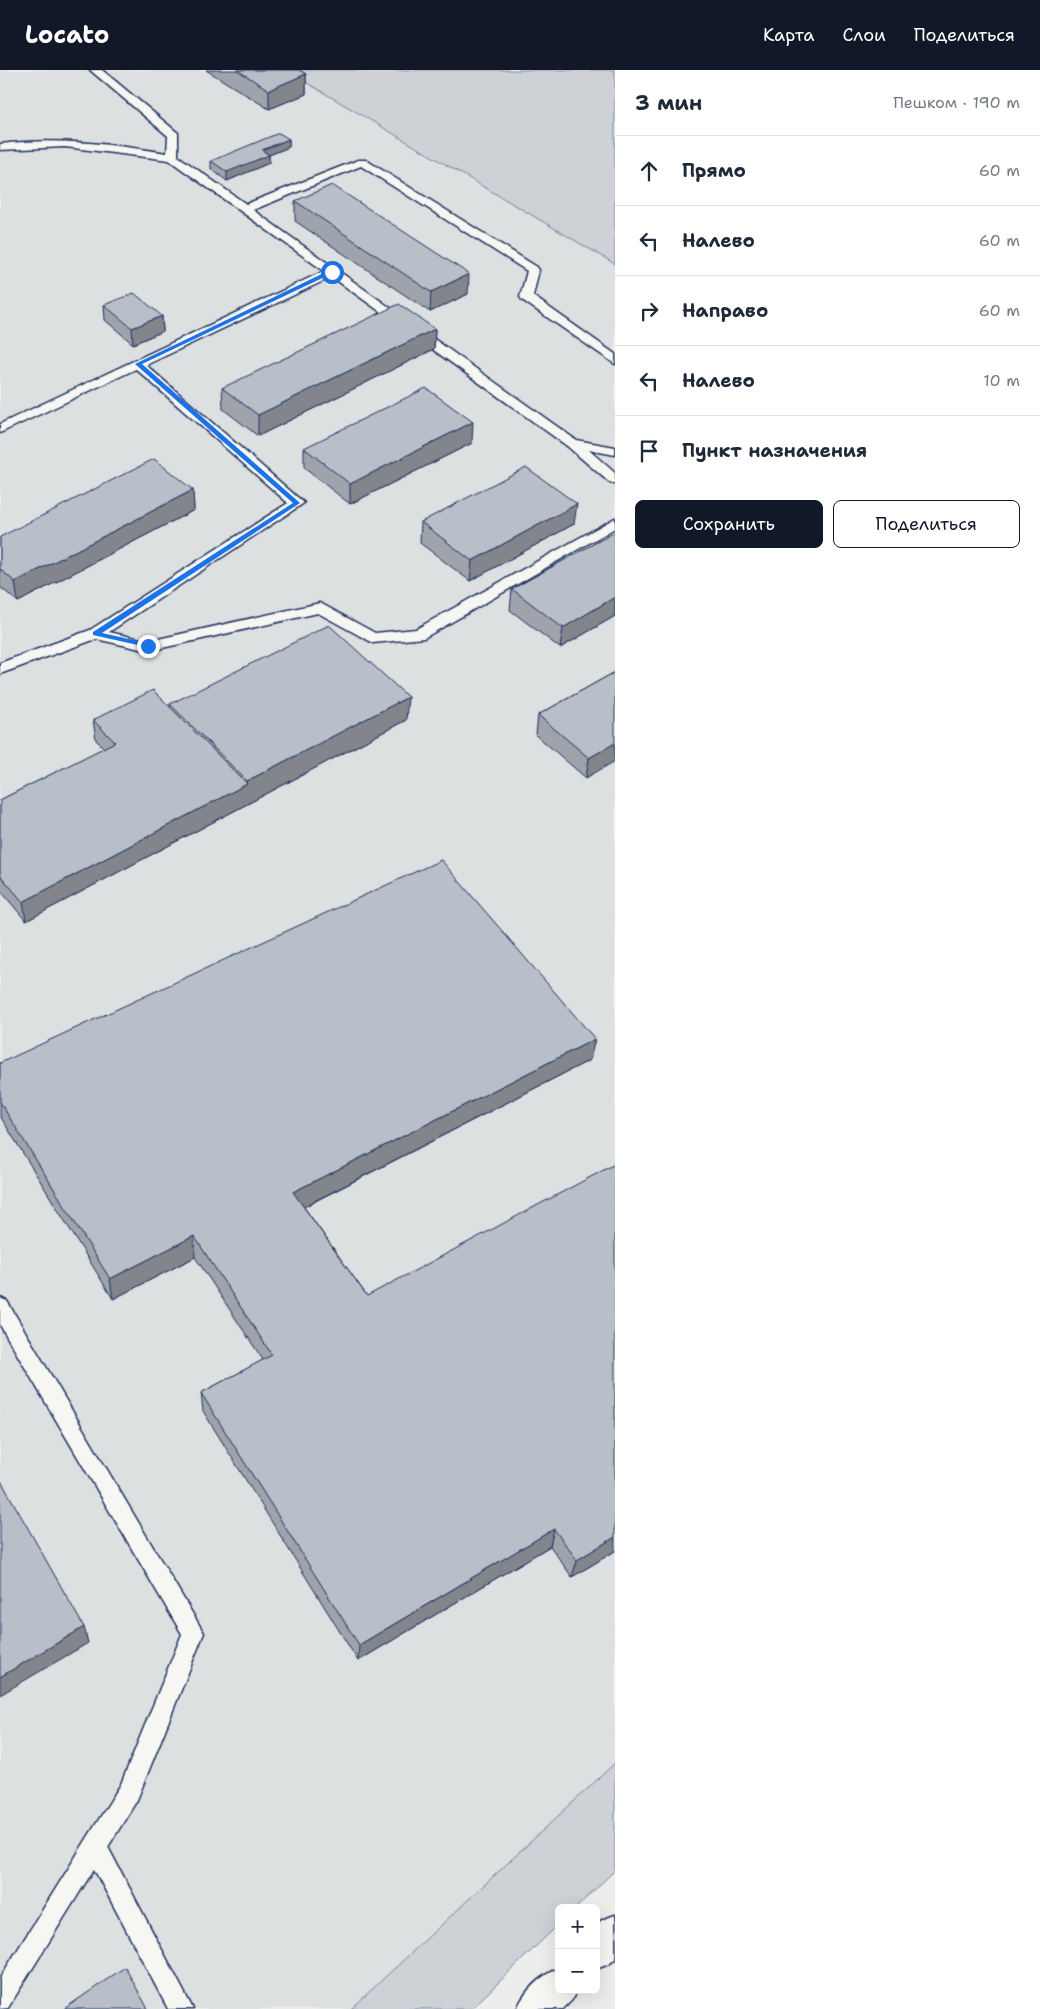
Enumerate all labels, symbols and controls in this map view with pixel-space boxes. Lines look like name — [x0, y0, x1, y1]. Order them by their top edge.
text: Locato — [25, 19, 109, 51]
text: Карта — [763, 23, 814, 47]
text: Слои — [842, 23, 886, 47]
text: Поделиться — [914, 23, 1015, 47]
text: 3 мин — [635, 89, 702, 117]
text: Пешком · 190 m — [893, 92, 1020, 113]
icon: ahead — [635, 157, 663, 185]
text: Прямо — [682, 158, 746, 183]
text: 60 m — [979, 160, 1020, 181]
icon: left — [635, 227, 663, 255]
text: Налево — [682, 228, 755, 253]
text: 60 m — [979, 230, 1020, 251]
route start — [321, 261, 344, 284]
icon: right — [635, 297, 663, 325]
text: Направо — [682, 298, 768, 323]
text: 60 m — [979, 300, 1020, 321]
icon: left — [635, 367, 663, 395]
text: Налево — [682, 368, 755, 393]
text: 10 m — [983, 370, 1020, 391]
icon: arrive — [635, 437, 663, 465]
text: Пункт назначения — [682, 438, 867, 463]
button: Сохранить — [635, 500, 823, 548]
button: Поделиться — [833, 500, 1020, 548]
route end — [137, 635, 160, 658]
map controls — [555, 1904, 600, 1994]
button: + — [555, 1904, 600, 1949]
button: − — [555, 1949, 600, 1994]

